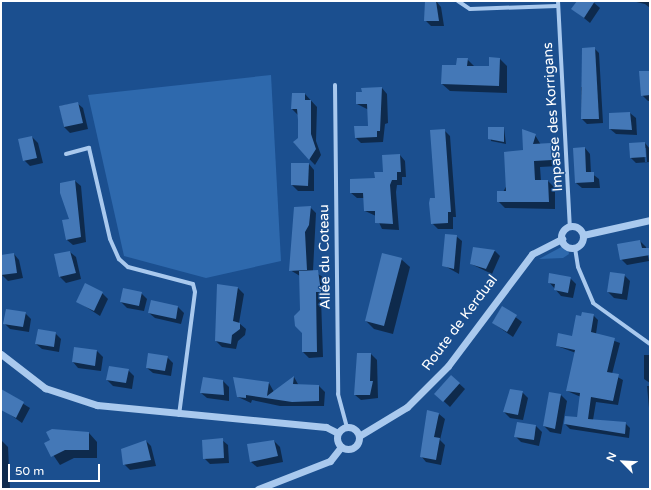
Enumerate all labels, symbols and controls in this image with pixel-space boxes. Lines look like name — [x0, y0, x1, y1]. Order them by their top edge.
street label: Impasse des Korrigans — [539, 42, 567, 192]
street label: Allée du Coteau — [316, 204, 334, 310]
street label: Route de Kerdual — [419, 272, 501, 374]
north arrow — [603, 442, 643, 482]
text: N — [604, 450, 619, 464]
scale bar — [10, 456, 102, 482]
text: 50 m — [15, 464, 44, 478]

